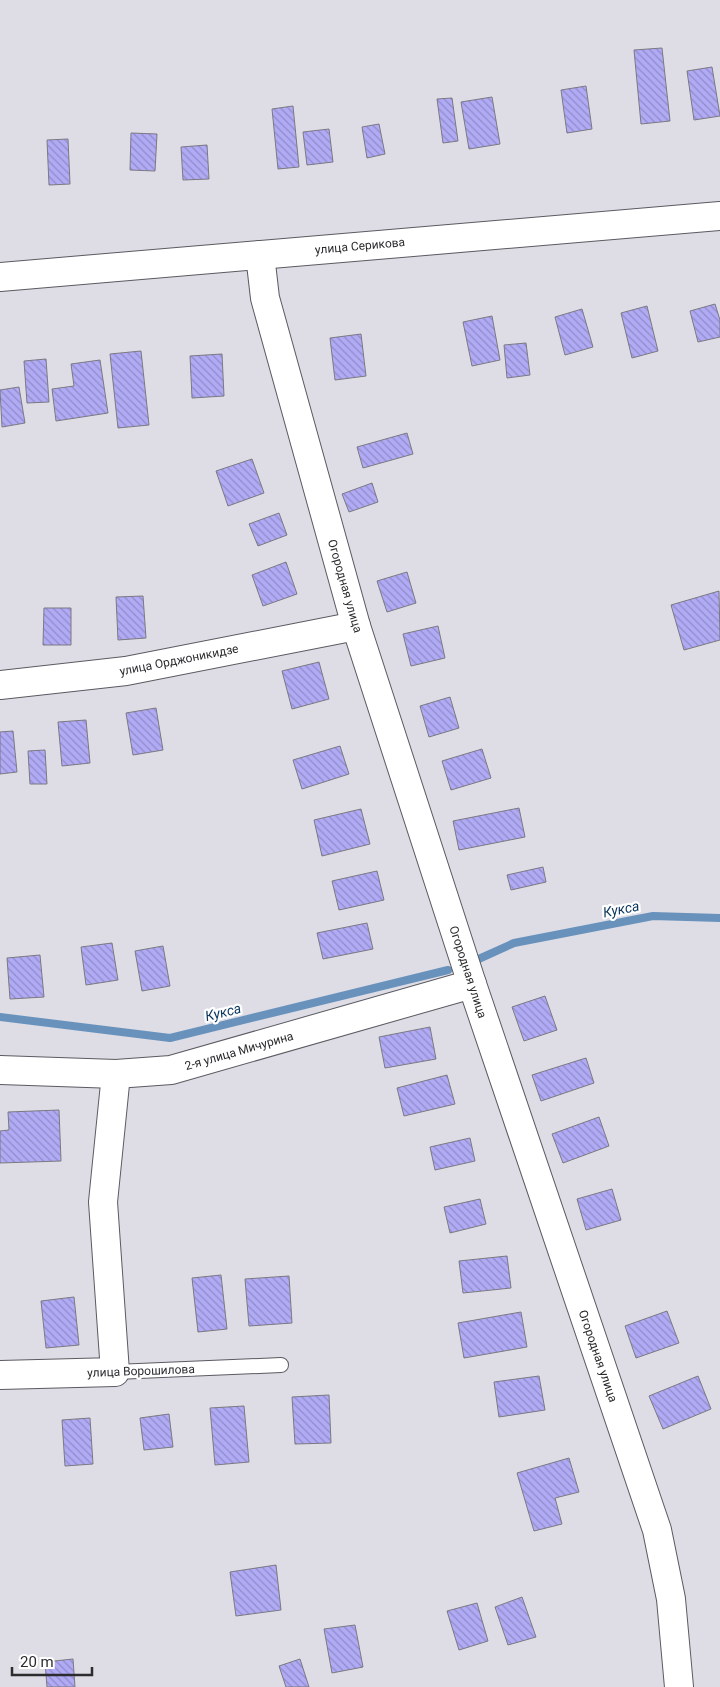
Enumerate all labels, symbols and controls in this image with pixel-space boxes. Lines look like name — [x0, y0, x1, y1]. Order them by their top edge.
street label: улица Серикова — [314, 235, 406, 257]
street label: Огородная улица — [325, 538, 365, 634]
street label: улица Орджоникидзе — [118, 642, 240, 678]
water label: Кукса — [601, 898, 641, 920]
street label: Огородная улица — [446, 924, 490, 1020]
water label: Кукса — [203, 1000, 243, 1024]
street label: 2-я улица Мичурина — [183, 1029, 295, 1073]
street label: Огородная улица — [576, 1308, 620, 1404]
street label: улица Ворошилова — [87, 1362, 195, 1380]
scale bar — [12, 1644, 92, 1676]
text: 20 m — [20, 1653, 54, 1671]

